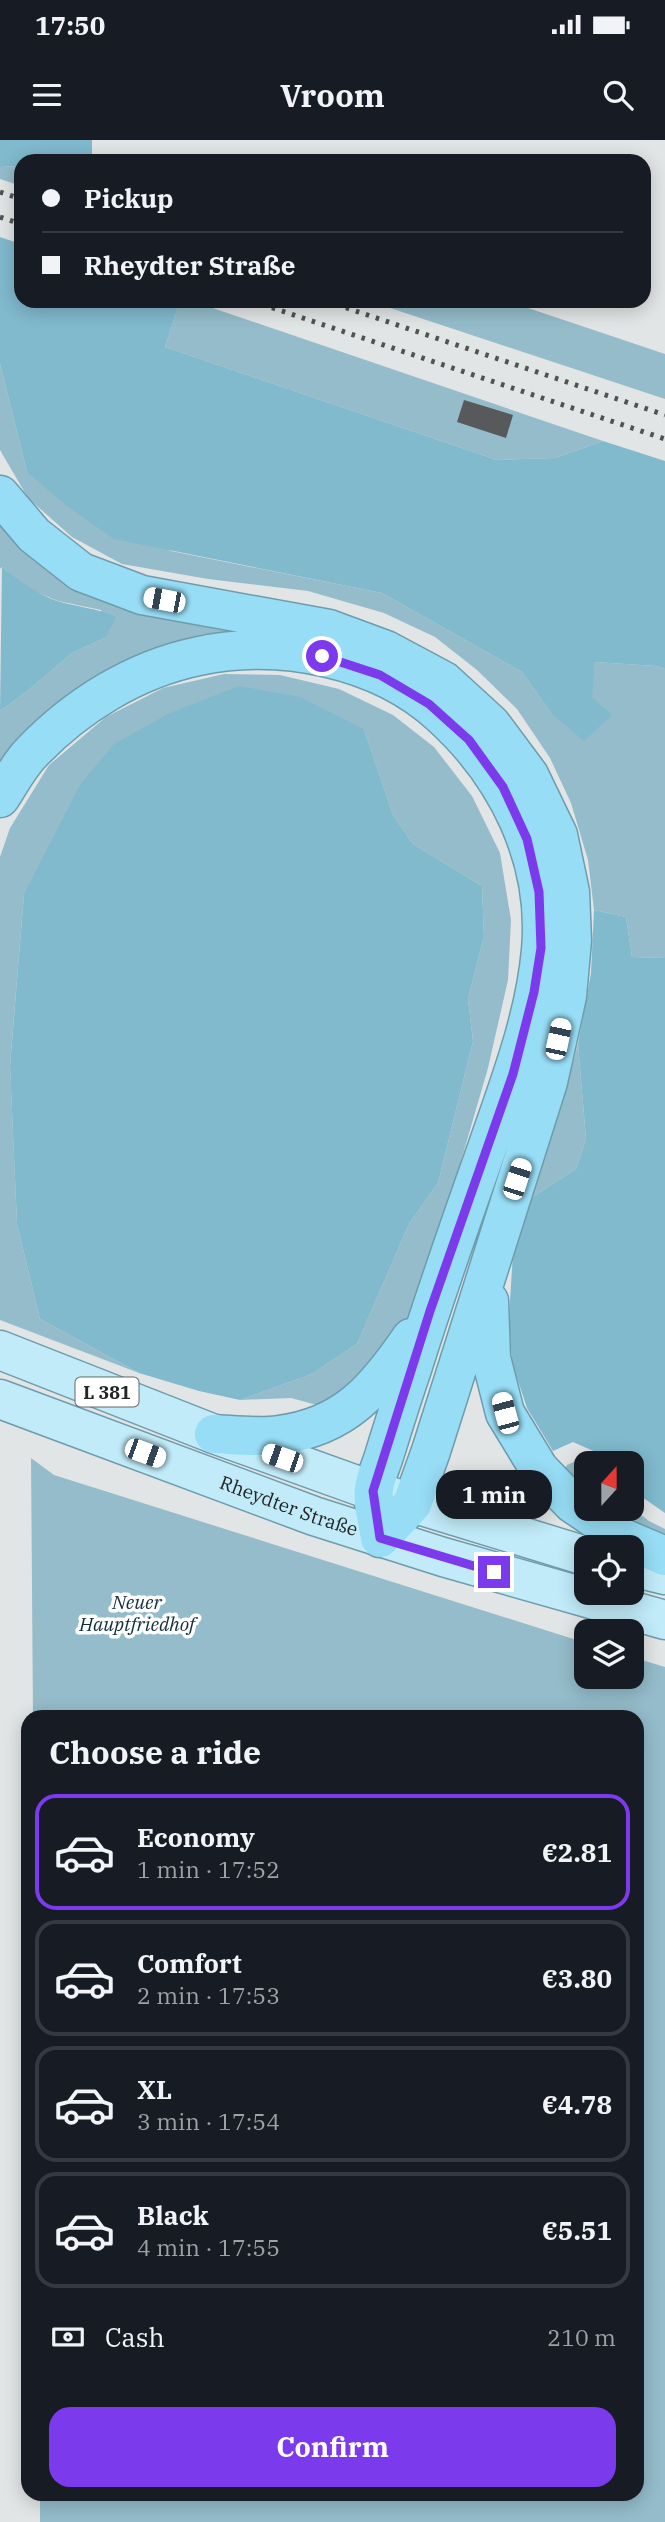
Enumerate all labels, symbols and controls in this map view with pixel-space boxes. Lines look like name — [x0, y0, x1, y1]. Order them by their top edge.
text: 17:50 — [35, 8, 105, 42]
text: Vroom — [280, 74, 385, 116]
icon: menu — [28, 76, 66, 114]
icon: search — [599, 76, 637, 114]
text: Pickup — [84, 181, 174, 215]
text: Rheydter Straße — [84, 248, 296, 282]
car — [142, 586, 187, 614]
route start — [306, 640, 338, 672]
car — [544, 1016, 573, 1062]
car — [501, 1156, 534, 1202]
road number: L 381 — [76, 1378, 138, 1406]
car — [490, 1390, 521, 1436]
car — [122, 1436, 169, 1470]
car — [259, 1441, 306, 1475]
north arrow — [574, 1451, 644, 1521]
map controls — [574, 1451, 644, 1689]
street label: Rheydter Straße — [216, 1470, 361, 1541]
callout: 1 min — [436, 1470, 552, 1520]
text: 1 min — [462, 1479, 526, 1509]
button: locate — [574, 1535, 644, 1605]
route end — [478, 1556, 510, 1588]
park label: Neuer Hauptfriedhof — [78, 1590, 198, 1636]
button: layers — [574, 1619, 644, 1689]
text: Choose a ride — [49, 1731, 261, 1773]
text: Economy — [137, 1820, 255, 1854]
icon: car — [53, 1821, 116, 1884]
text: €2.81 — [542, 1835, 612, 1869]
text: 1 min · 17:52 — [137, 1854, 280, 1884]
text: Comfort — [137, 1946, 242, 1980]
icon: car — [53, 1947, 116, 2010]
text: €3.80 — [542, 1961, 612, 1995]
text: 2 min · 17:53 — [137, 1980, 280, 2010]
text: XL — [137, 2072, 172, 2106]
icon: car — [53, 2073, 116, 2136]
text: €4.78 — [542, 2087, 612, 2121]
text: 3 min · 17:54 — [137, 2106, 280, 2136]
text: Black — [137, 2198, 209, 2232]
icon: car — [53, 2199, 116, 2262]
text: €5.51 — [542, 2213, 612, 2247]
text: 4 min · 17:55 — [137, 2232, 280, 2262]
icon: cash — [49, 2318, 87, 2356]
text: Cash — [105, 2320, 165, 2354]
text: 210 m — [547, 2322, 616, 2352]
button: Confirm — [49, 2407, 616, 2487]

